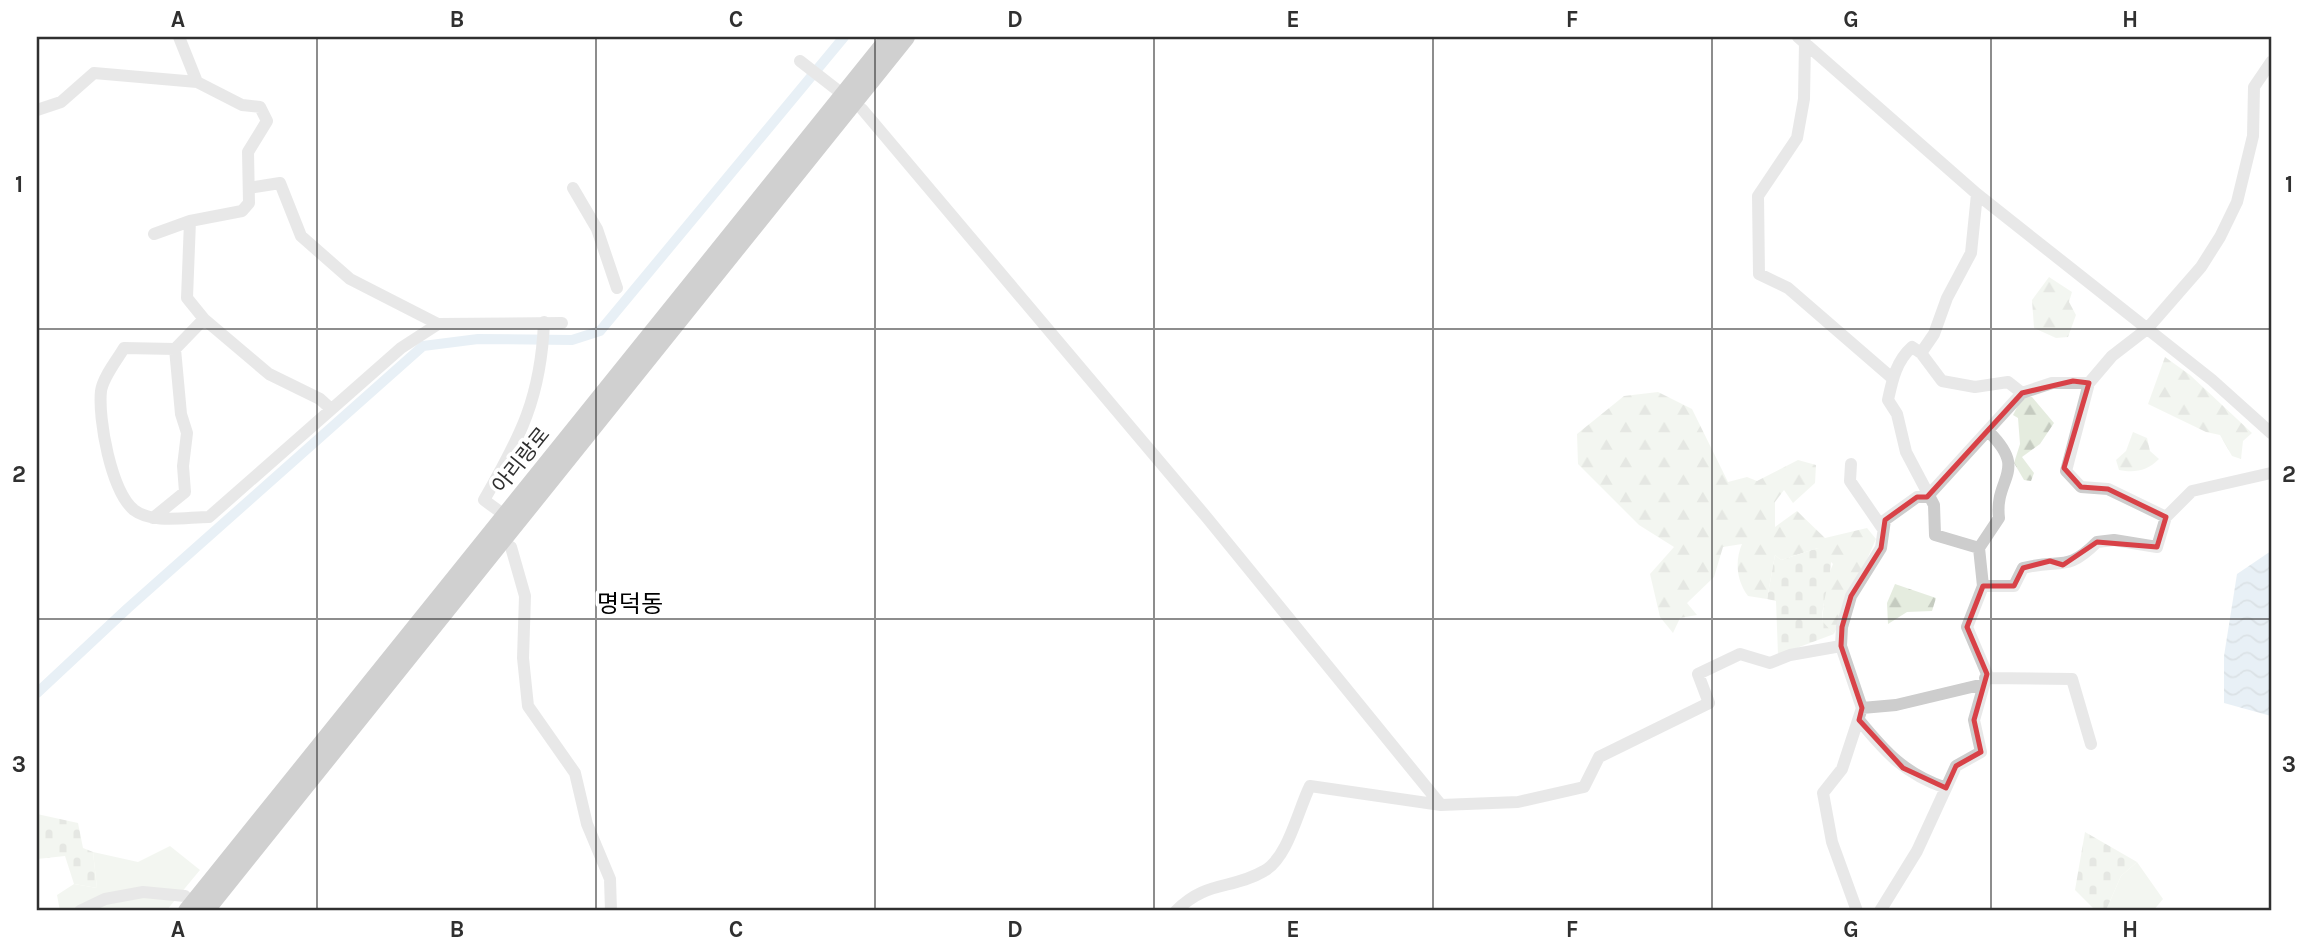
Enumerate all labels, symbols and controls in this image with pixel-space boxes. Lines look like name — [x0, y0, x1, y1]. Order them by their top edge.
text: A — [171, 6, 185, 33]
text: B — [450, 6, 464, 33]
text: C — [729, 6, 743, 33]
text: D — [1007, 6, 1023, 33]
text: E — [1286, 6, 1300, 33]
text: F — [1566, 6, 1578, 33]
text: G — [1843, 6, 1859, 33]
text: H — [2122, 6, 2138, 33]
text: 1 — [15, 171, 23, 198]
text: 1 — [2285, 171, 2293, 198]
street label: 아리랑로 — [487, 422, 555, 498]
text: 2 — [12, 461, 26, 488]
text: 2 — [2282, 461, 2296, 488]
district label: 명덕동 — [597, 590, 663, 618]
text: 3 — [12, 751, 26, 778]
text: 3 — [2282, 751, 2296, 778]
text: A — [171, 916, 185, 943]
text: B — [450, 916, 464, 943]
text: C — [729, 916, 743, 943]
text: D — [1007, 916, 1023, 943]
text: E — [1286, 916, 1300, 943]
text: F — [1566, 916, 1578, 943]
text: G — [1843, 916, 1859, 943]
text: H — [2122, 916, 2138, 943]

